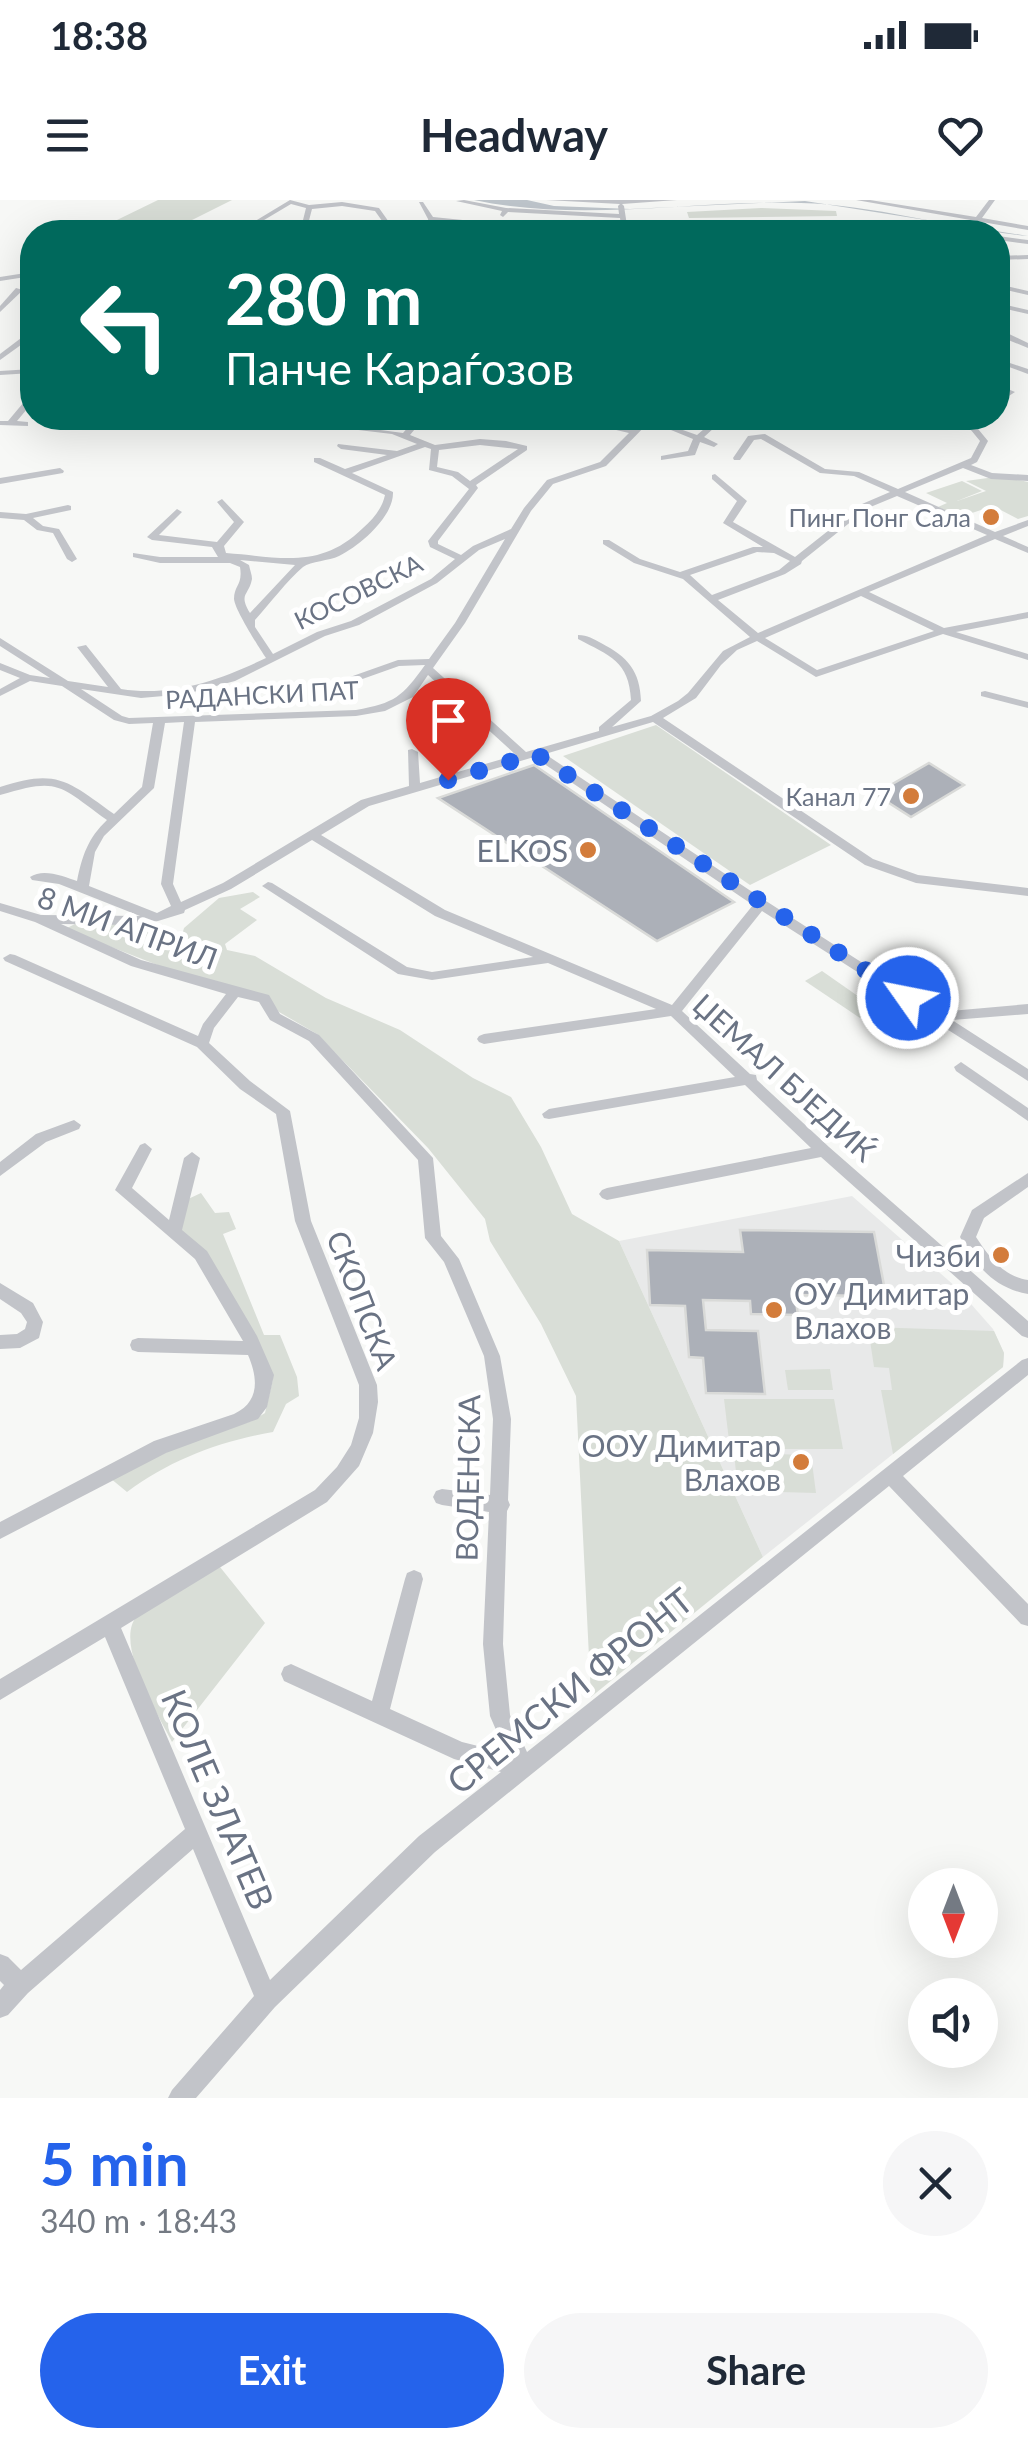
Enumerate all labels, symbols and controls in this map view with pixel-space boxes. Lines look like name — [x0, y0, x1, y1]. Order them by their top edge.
text: 18:38 — [50, 12, 148, 58]
icon: menu — [40, 108, 95, 163]
text: Headway — [420, 108, 608, 162]
icon: heart — [933, 108, 988, 163]
text: 280 m — [225, 256, 422, 340]
icon: left — [60, 260, 190, 390]
text: Панче Караѓозов — [225, 341, 574, 395]
place label: Пинг Понг Сала — [788, 502, 971, 532]
marker: Пинг Понг Сала — [980, 506, 1002, 528]
street label: КОСОВСКА — [289, 547, 427, 635]
street label: РАДАНСКИ ПАТ — [164, 674, 360, 714]
pin — [406, 678, 491, 781]
icon: arrive — [421, 693, 476, 748]
place label: Канал 77 — [785, 781, 891, 811]
marker: Канал 77 — [900, 785, 922, 807]
place label: ELKOS — [476, 832, 568, 868]
marker: ELKOS — [577, 839, 599, 861]
street label: 8 МИ АПРИЛ — [33, 878, 223, 976]
position arrow — [856, 946, 960, 1050]
street label: ЏЕМАЛ БЈЕДИЌ — [687, 986, 883, 1168]
street label: СКОПСКА — [320, 1226, 406, 1375]
place label: Чизби — [896, 1237, 981, 1273]
marker: Чизби — [990, 1244, 1012, 1266]
place label: ОУ Димитар Влахов — [794, 1275, 969, 1345]
marker: ОУ Димитар Влахов — [763, 1299, 785, 1321]
street label: ВОДЕНСКА — [448, 1394, 486, 1562]
place label: ООУ Димитар Влахов — [582, 1427, 781, 1497]
marker: ООУ Димитар Влахов — [790, 1451, 812, 1473]
street label: СРЕМСКИ ФРОНТ — [438, 1578, 700, 1802]
street label: КОЛЕ ЗЛАТЕВ — [154, 1683, 284, 1915]
north arrow — [908, 1868, 998, 1958]
map controls — [908, 1868, 998, 2068]
button: sound — [908, 1978, 998, 2068]
text: 5 min — [40, 2127, 189, 2199]
button: close — [883, 2131, 988, 2236]
text: 340 m · 18:43 — [40, 2201, 237, 2240]
button: Exit — [40, 2313, 504, 2428]
button: Share — [524, 2313, 988, 2428]

